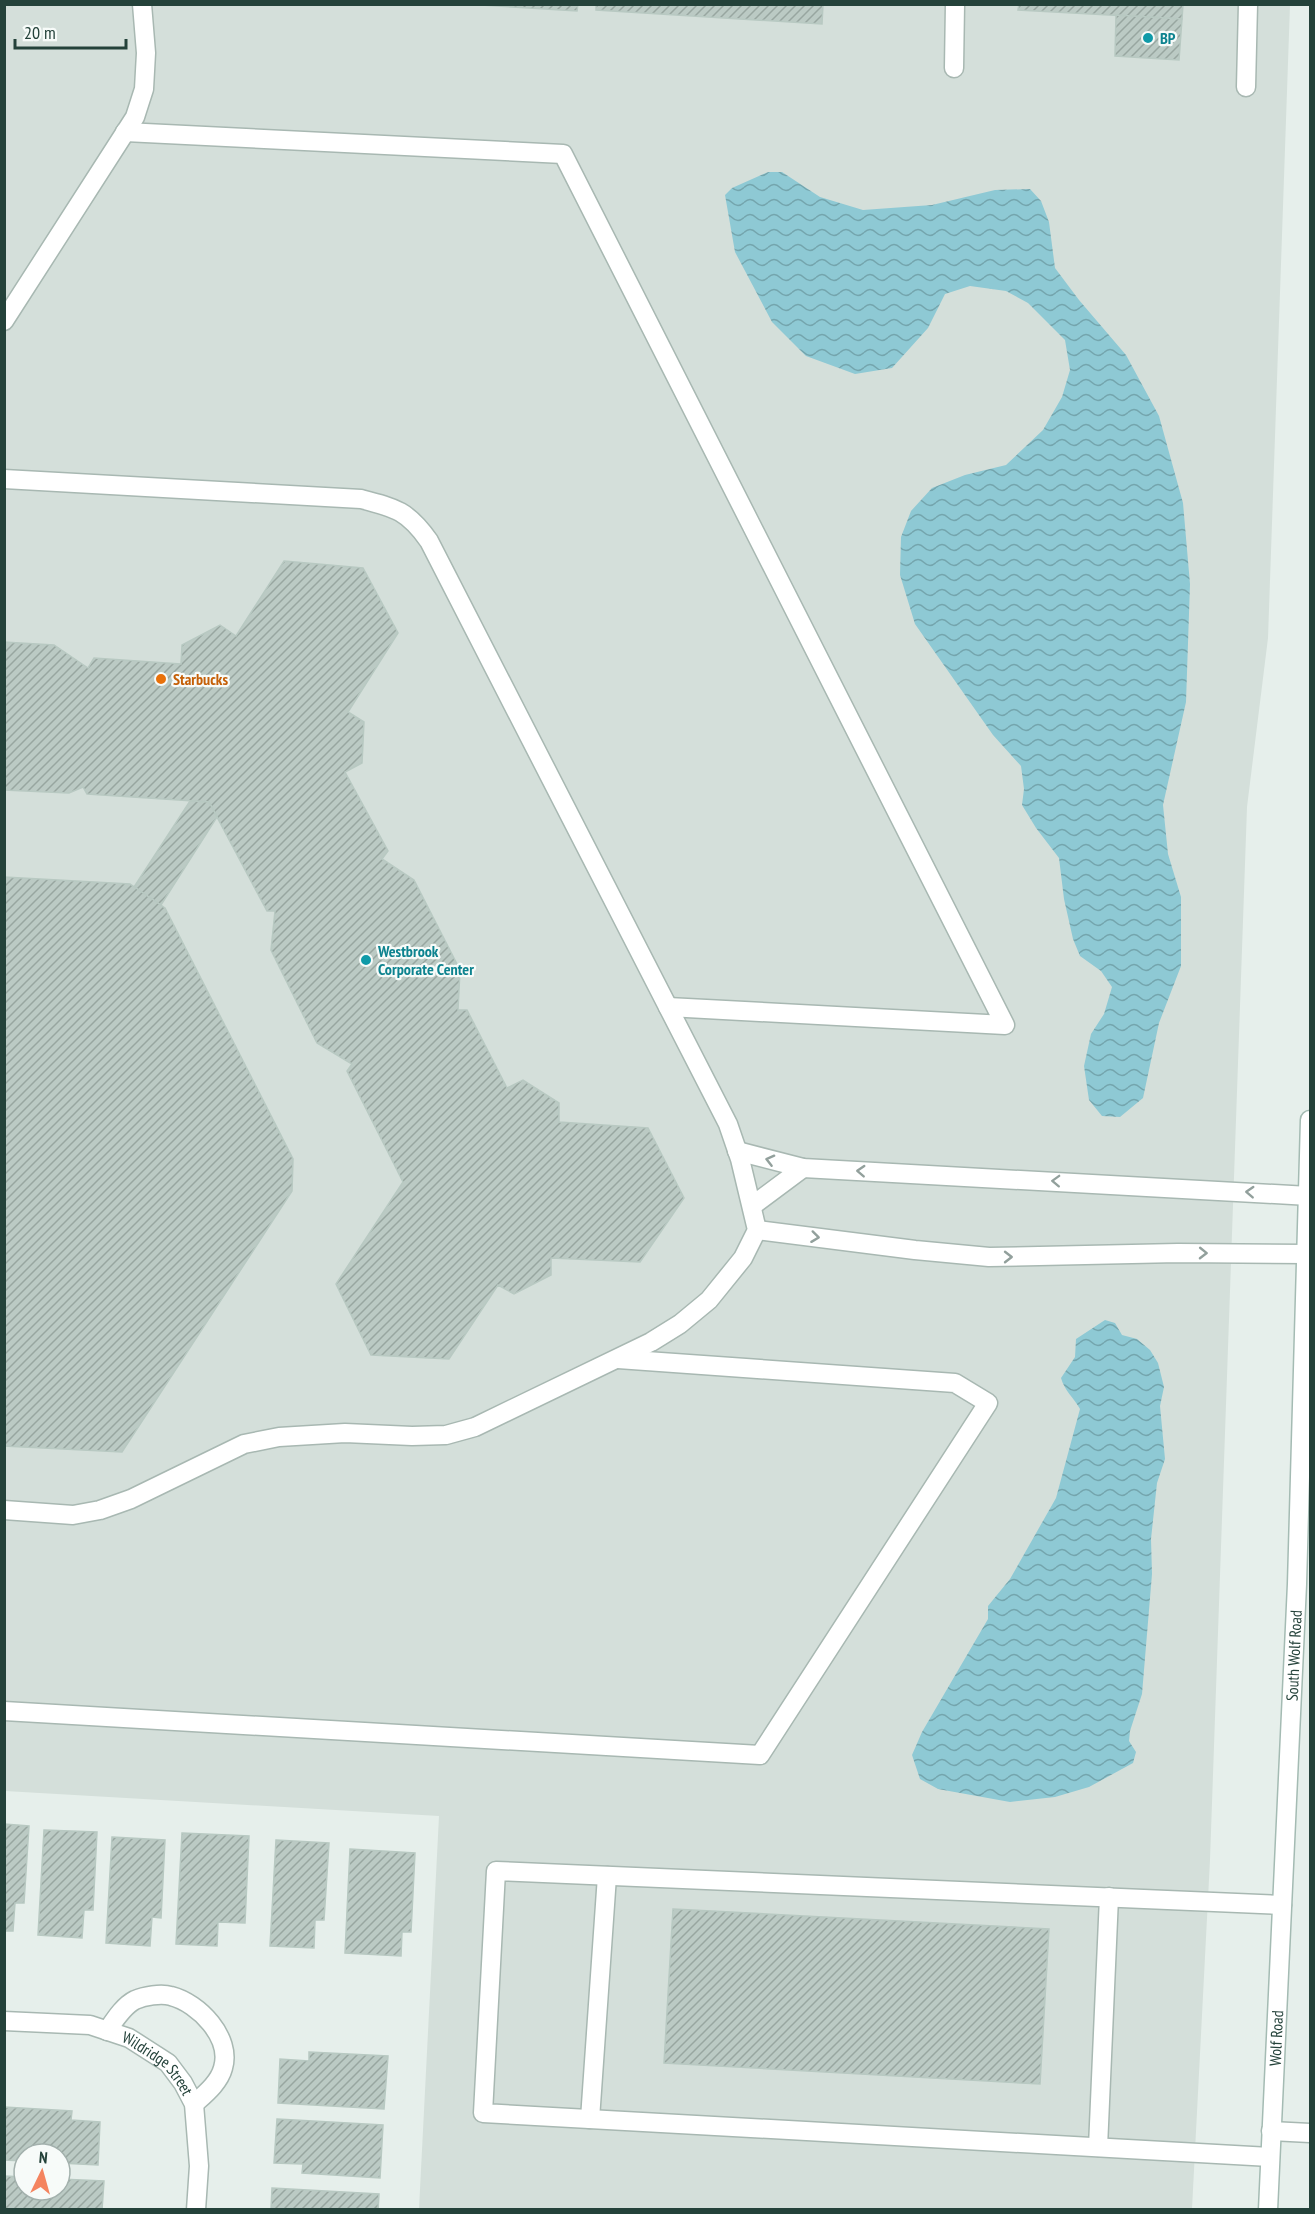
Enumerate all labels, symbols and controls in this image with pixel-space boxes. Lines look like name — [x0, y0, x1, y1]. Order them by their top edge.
scale bar — [15, 12, 126, 50]
text: 20 m — [24, 21, 56, 44]
place label: BP — [1160, 28, 1176, 48]
marker: BP — [1141, 31, 1155, 45]
place label: Starbucks — [173, 669, 228, 689]
marker: Starbucks — [154, 672, 168, 686]
place label: Westbrook Corporate Center — [377, 941, 474, 979]
marker: Westbrook Corporate Center — [359, 953, 373, 967]
one-way arrow — [765, 1154, 775, 1167]
one-way arrow — [857, 1165, 866, 1178]
one-way arrow — [1051, 1174, 1060, 1187]
one-way arrow — [1246, 1186, 1255, 1199]
one-way arrow — [810, 1231, 819, 1243]
one-way arrow — [1199, 1247, 1208, 1259]
one-way arrow — [1004, 1251, 1013, 1263]
street label: South Wolf Road — [1282, 1610, 1306, 1702]
street label: Wolf Road — [1265, 2010, 1287, 2066]
street label: Wildridge Street — [120, 2027, 198, 2099]
north arrow — [12, 2142, 72, 2202]
text: N — [38, 2147, 48, 2167]

